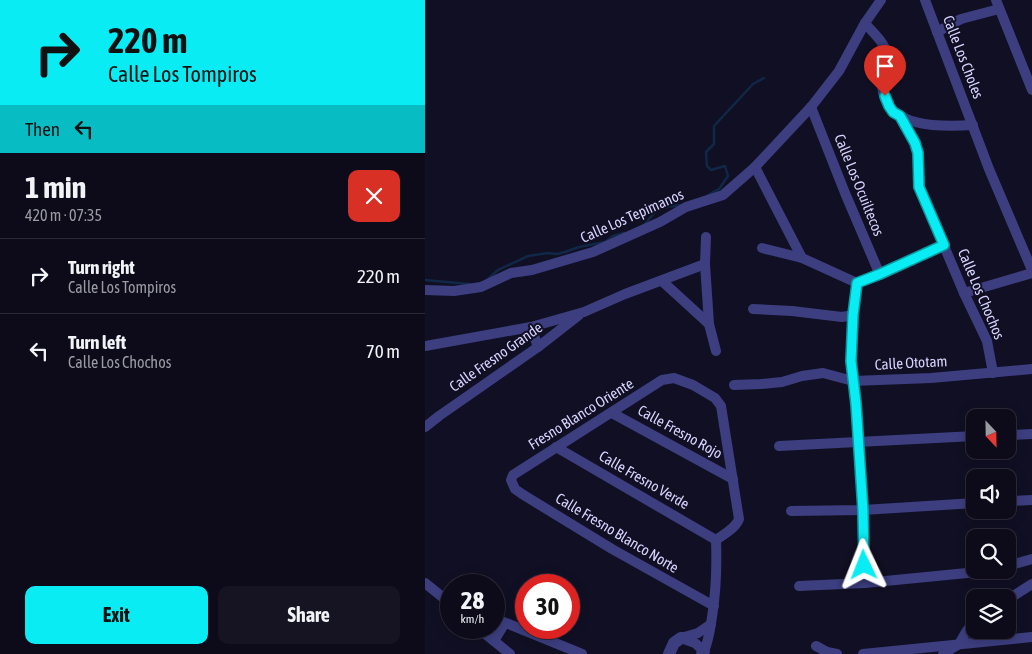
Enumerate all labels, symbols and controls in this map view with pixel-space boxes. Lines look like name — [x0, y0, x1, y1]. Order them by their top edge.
street label: Calle Los Choles — [940, 13, 987, 101]
icon: right — [25, 20, 90, 85]
text: 220 m — [108, 20, 187, 60]
pin — [864, 45, 906, 96]
icon: arrive — [871, 52, 899, 80]
text: Calle Los Tompiros — [108, 61, 257, 87]
icon: left — [70, 115, 98, 143]
text: Then — [25, 118, 60, 140]
street label: Calle Los Ocuiltecos — [831, 131, 888, 238]
text: 1 min — [25, 170, 86, 204]
button: close — [348, 170, 400, 222]
street label: Calle Los Tepimanos — [578, 185, 686, 246]
text: 420 m · 07:35 — [25, 206, 102, 224]
street label: Calle Los Chochos — [955, 246, 1008, 342]
text: Turn right — [68, 256, 135, 278]
icon: right — [25, 262, 53, 290]
text: 220 m — [357, 265, 400, 287]
text: Calle Los Tompiros — [68, 278, 176, 296]
street label: Calle Fresno Grande — [446, 318, 546, 395]
text: Turn left — [68, 331, 126, 353]
icon: left — [25, 337, 53, 365]
text: 70 m — [366, 340, 400, 362]
street label: Calle Ototam — [874, 352, 948, 373]
text: Calle Los Chochos — [68, 353, 171, 371]
street label: Fresno Blanco Oriente — [525, 374, 636, 453]
street label: Calle Fresno Rojo — [635, 401, 726, 462]
north arrow — [966, 409, 1016, 459]
map controls — [966, 409, 1016, 639]
street label: Calle Fresno Verde — [596, 447, 692, 512]
button: sound — [966, 469, 1016, 519]
street label: Calle Fresno Blanco Norte — [553, 489, 682, 576]
button: search — [966, 529, 1016, 579]
position arrow — [837, 538, 889, 590]
speed limit sign: 30 — [515, 574, 580, 639]
button: Exit — [25, 586, 208, 644]
button: Share — [218, 586, 400, 644]
text: 28 — [461, 586, 484, 614]
button: layers — [966, 589, 1016, 639]
text: km/h — [461, 612, 484, 626]

